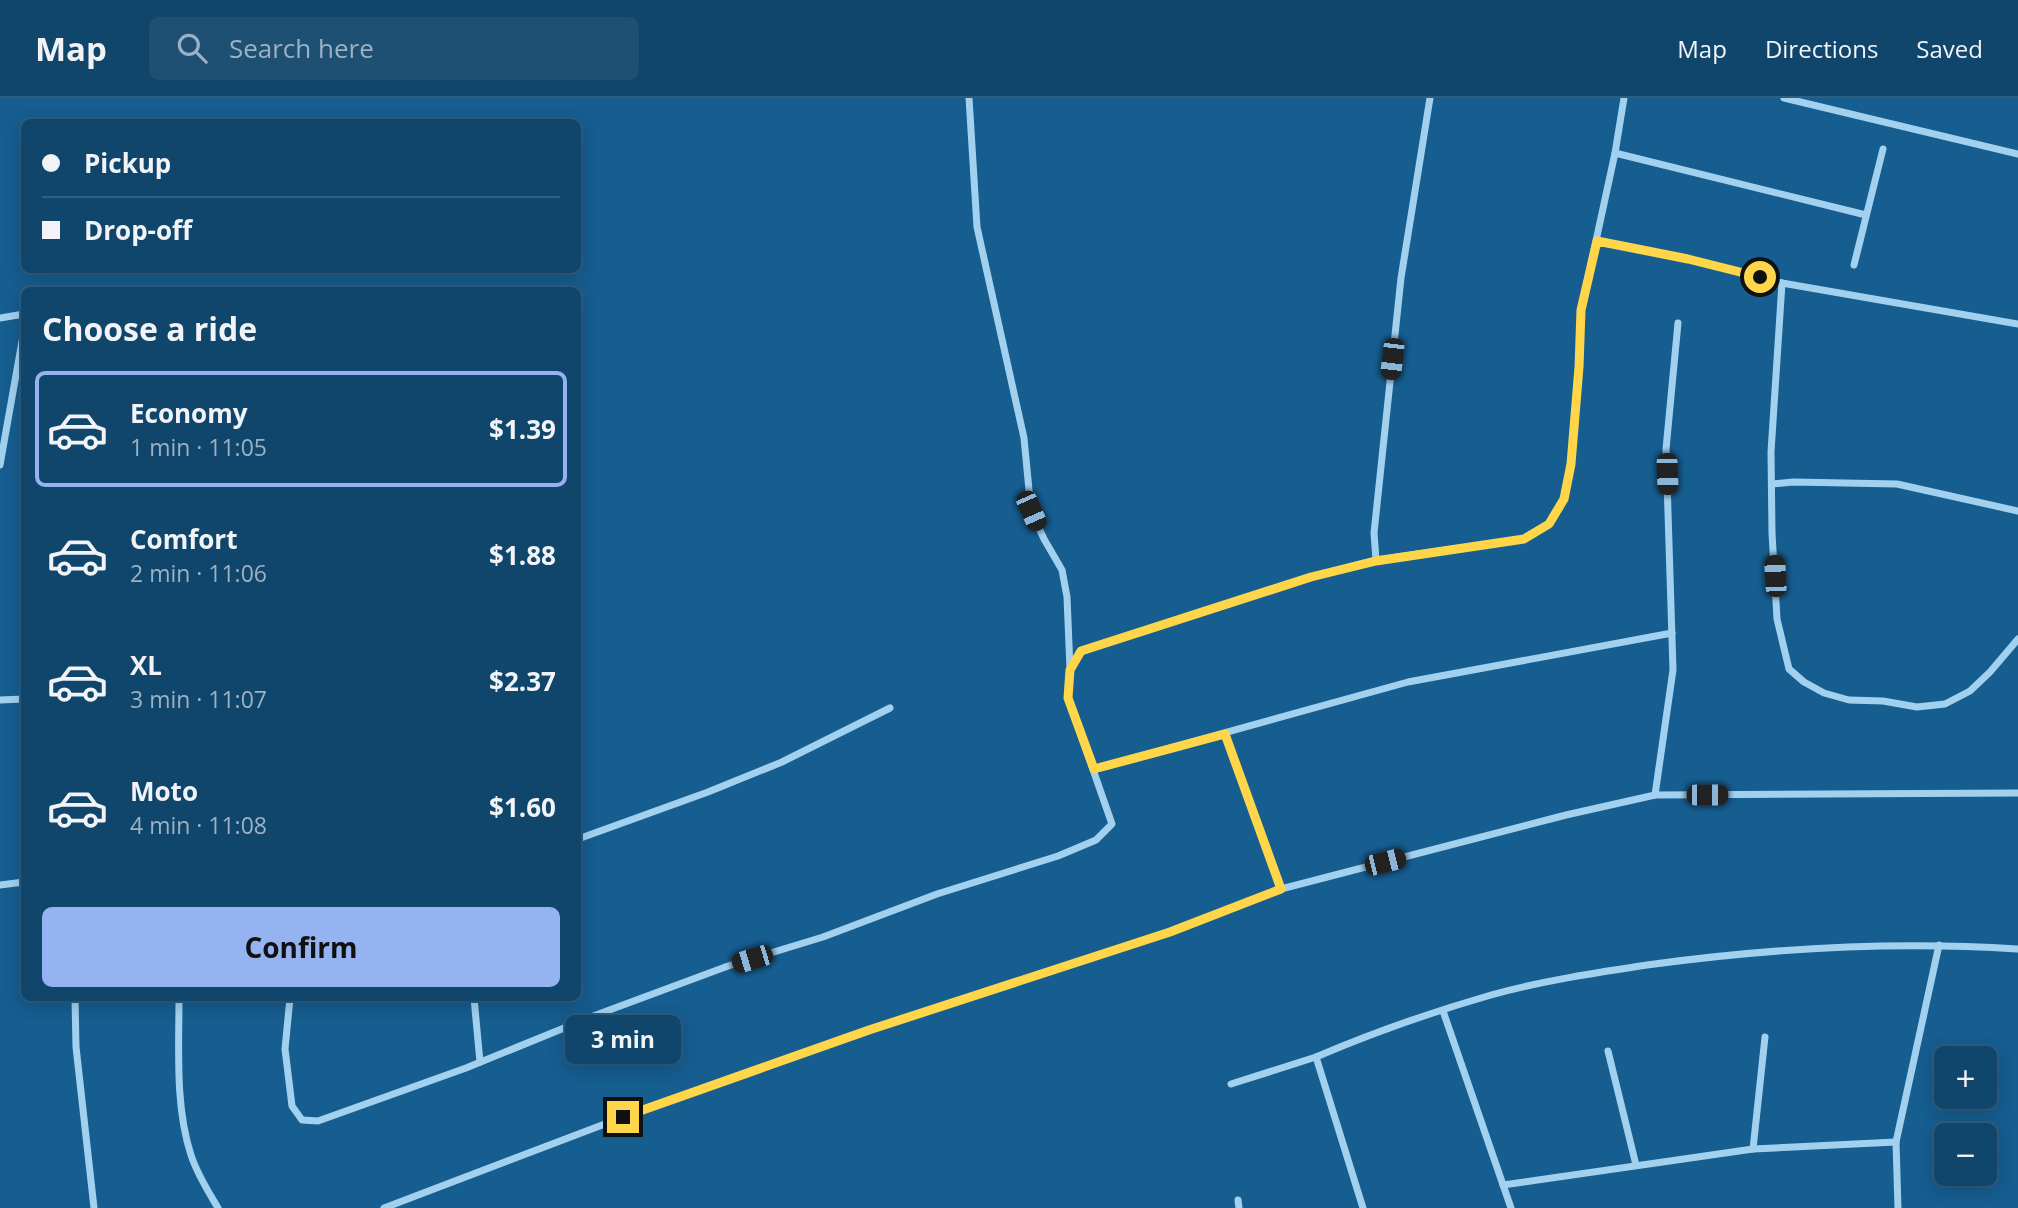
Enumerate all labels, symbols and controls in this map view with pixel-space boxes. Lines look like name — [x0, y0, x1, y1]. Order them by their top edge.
search box — [149, 17, 639, 80]
text: Map — [35, 26, 107, 71]
icon: search — [173, 29, 211, 67]
text: Search here — [229, 30, 374, 66]
text: Map — [1677, 32, 1727, 65]
text: Directions — [1765, 32, 1878, 65]
text: Saved — [1916, 32, 1983, 65]
text: Pickup — [84, 145, 171, 181]
text: Drop-off — [84, 212, 192, 248]
route start — [1744, 261, 1776, 293]
text: Choose a ride — [42, 307, 257, 350]
car — [1380, 337, 1405, 381]
text: Economy — [130, 395, 248, 431]
icon: car — [46, 398, 109, 461]
text: $1.39 — [489, 411, 556, 447]
text: 1 min · 11:05 — [130, 431, 267, 463]
car — [1656, 453, 1679, 495]
car — [1013, 488, 1050, 534]
text: Comfort — [130, 521, 237, 557]
icon: car — [46, 524, 109, 587]
text: $1.88 — [489, 537, 556, 573]
car — [1764, 554, 1787, 598]
text: 2 min · 11:06 — [130, 557, 267, 589]
text: XL — [130, 647, 162, 683]
icon: car — [46, 650, 109, 713]
text: $2.37 — [489, 663, 556, 699]
text: 3 min · 11:07 — [130, 683, 267, 715]
text: Moto — [130, 773, 198, 809]
icon: car — [46, 776, 109, 839]
car — [1687, 785, 1729, 806]
text: $1.60 — [489, 789, 556, 825]
text: 4 min · 11:08 — [130, 809, 267, 841]
car — [1363, 847, 1408, 877]
button: Confirm — [42, 907, 560, 987]
car — [729, 943, 776, 975]
callout: 3 min — [565, 1016, 681, 1065]
text: 3 min — [591, 1023, 655, 1055]
map controls — [1934, 1046, 1997, 1186]
button: + — [1934, 1046, 1997, 1109]
route end — [607, 1101, 639, 1133]
button: − — [1934, 1123, 1997, 1186]

